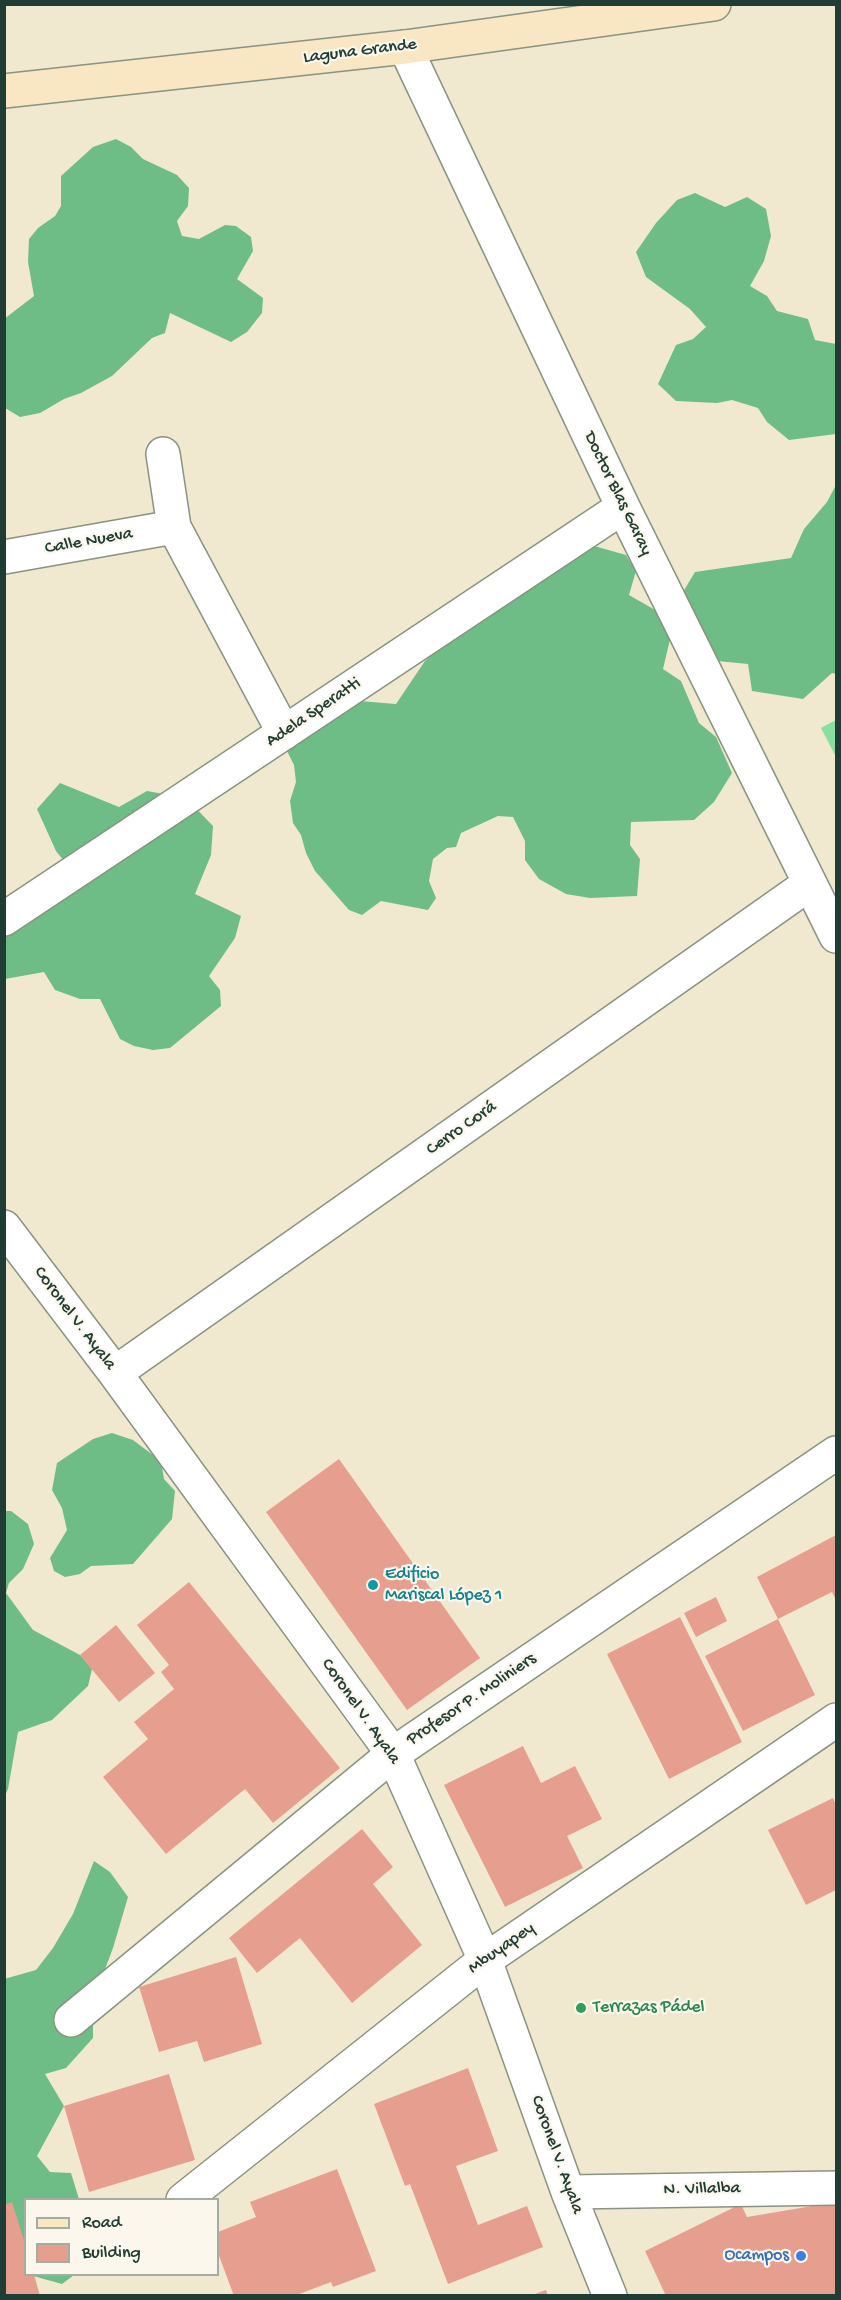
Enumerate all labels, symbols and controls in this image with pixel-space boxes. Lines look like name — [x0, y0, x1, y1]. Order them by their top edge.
street label: Laguna Grande — [302, 34, 418, 70]
street label: Doctor Blas Garay — [578, 429, 656, 559]
street label: Calle Nueva — [43, 524, 135, 560]
street label: Adela Speratti — [262, 673, 366, 753]
street label: Cerro Corá — [423, 1097, 501, 1161]
street label: Coronel V. Ayala — [28, 1263, 120, 1375]
place label: Edificio Mariscal López 1 — [385, 1564, 502, 1606]
marker: Edificio Mariscal López 1 — [366, 1578, 380, 1592]
street label: Profesor P. Moliniers — [403, 1649, 541, 1751]
street label: Coronel V. Ayala — [316, 1655, 404, 1769]
street label: Mbuyapey — [465, 1918, 539, 1980]
place label: Terrazas Pádel — [593, 1997, 704, 2019]
marker: Terrazas Pádel — [574, 2001, 588, 2015]
street label: Coronel V. Ayala — [525, 2093, 587, 2217]
street label: N. Villalba — [663, 2179, 741, 2201]
legend — [24, 2198, 219, 2276]
text: Road — [82, 2213, 121, 2234]
text: Building — [82, 2243, 141, 2264]
place label: Ocampos — [724, 2245, 789, 2267]
marker: Ocampos — [794, 2249, 808, 2263]

